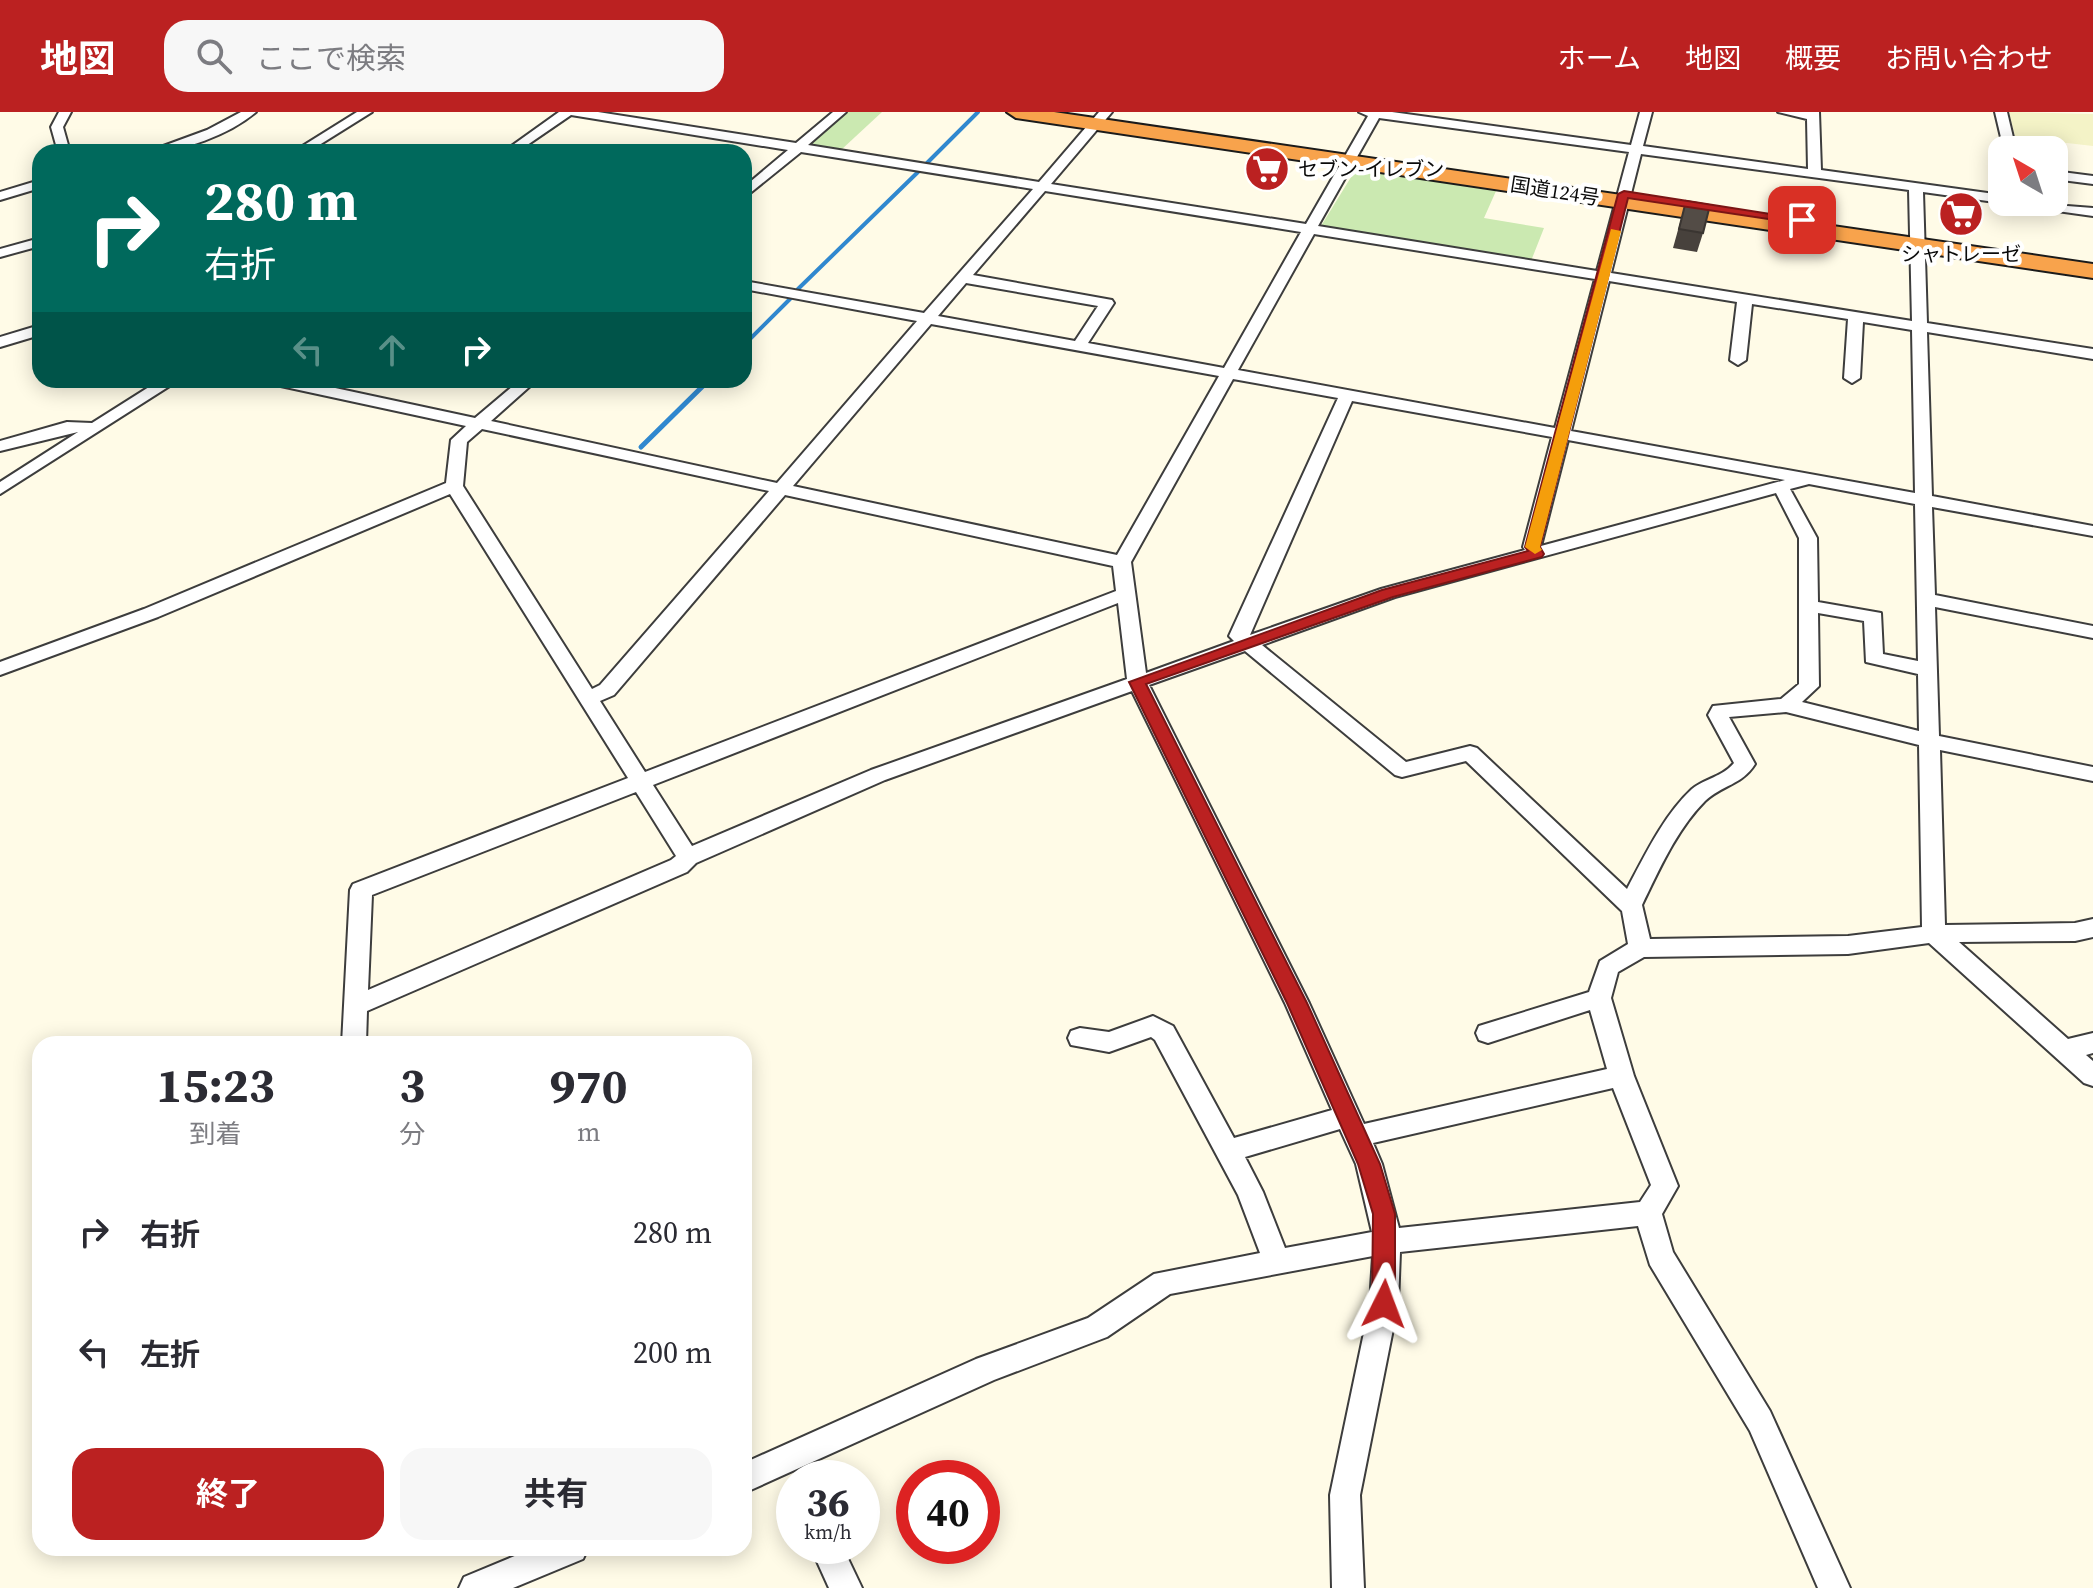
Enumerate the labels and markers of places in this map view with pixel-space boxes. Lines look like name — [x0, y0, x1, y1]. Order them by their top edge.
supermarket icon: セブン-イレブン — [1243, 145, 1291, 193]
place label: セブン-イレブン — [1298, 155, 1444, 183]
pin — [1768, 186, 1836, 254]
supermarket icon: シャトレーゼ — [1937, 190, 1985, 238]
place label: シャトレーゼ — [1901, 240, 2021, 268]

